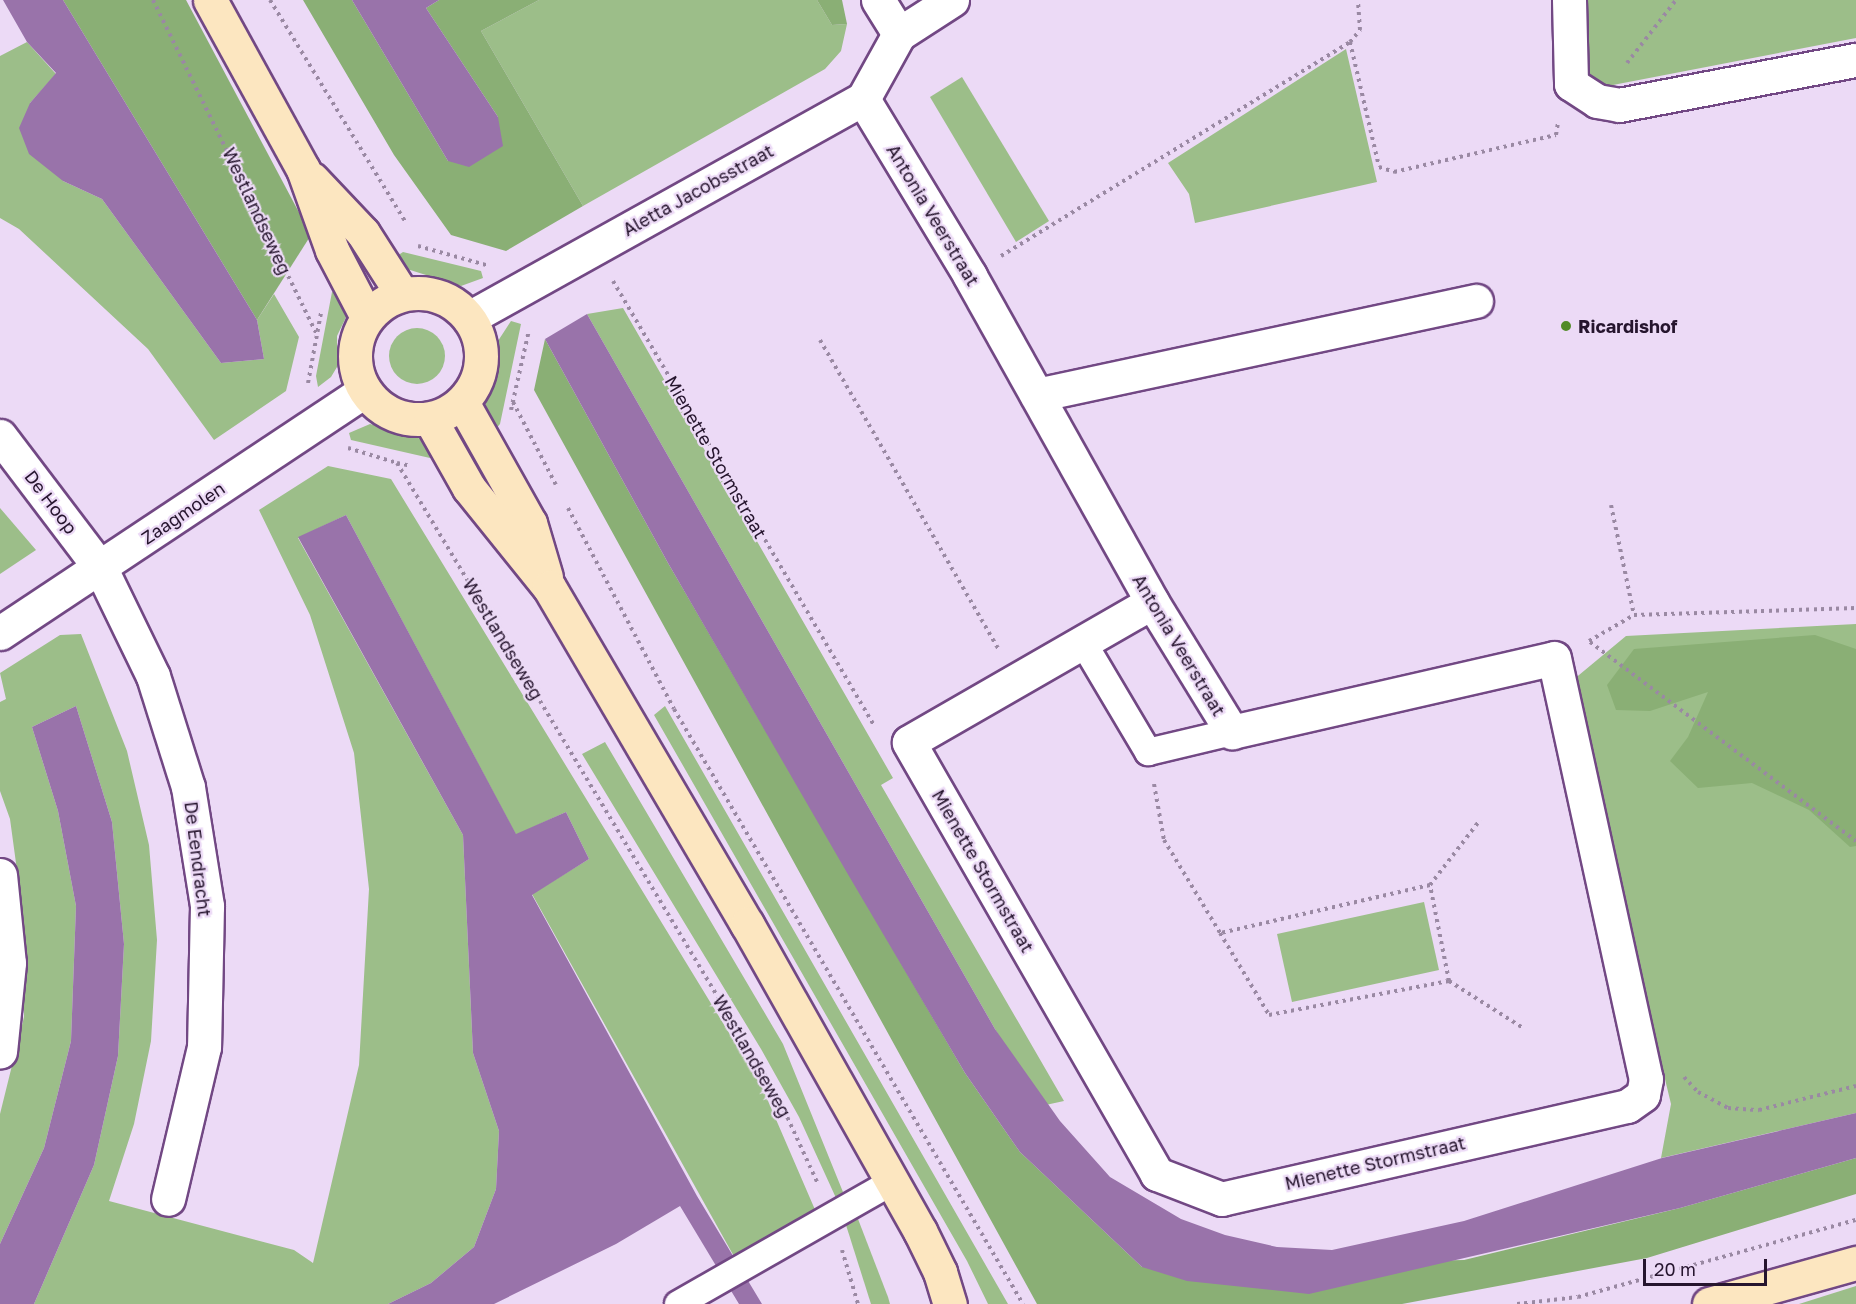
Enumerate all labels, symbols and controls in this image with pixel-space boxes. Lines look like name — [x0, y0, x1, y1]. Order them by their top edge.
street label: Aletta Jacobsstraat — [619, 140, 777, 240]
street label: Antonia Veerstraat — [882, 140, 984, 290]
street label: Westlandseweg — [218, 144, 296, 278]
place label: Ricardishof — [1578, 315, 1677, 337]
marker: Ricardishof — [1559, 319, 1573, 333]
street label: Mienette Stormstraat — [661, 372, 771, 542]
street label: De Hoop — [20, 466, 82, 538]
street label: Zaagmolen — [137, 477, 229, 549]
street label: Antonia Veerstraat — [1128, 570, 1230, 720]
street label: Westlandseweg — [458, 574, 548, 704]
street label: Mienette Stormstraat — [928, 786, 1038, 956]
street label: De Eendracht — [180, 800, 216, 918]
street label: Westlandseweg — [708, 991, 796, 1121]
street label: Mienette Stormstraat — [1283, 1132, 1467, 1194]
scale bar — [1646, 1247, 1770, 1285]
text: 20 m — [1654, 1258, 1696, 1280]

